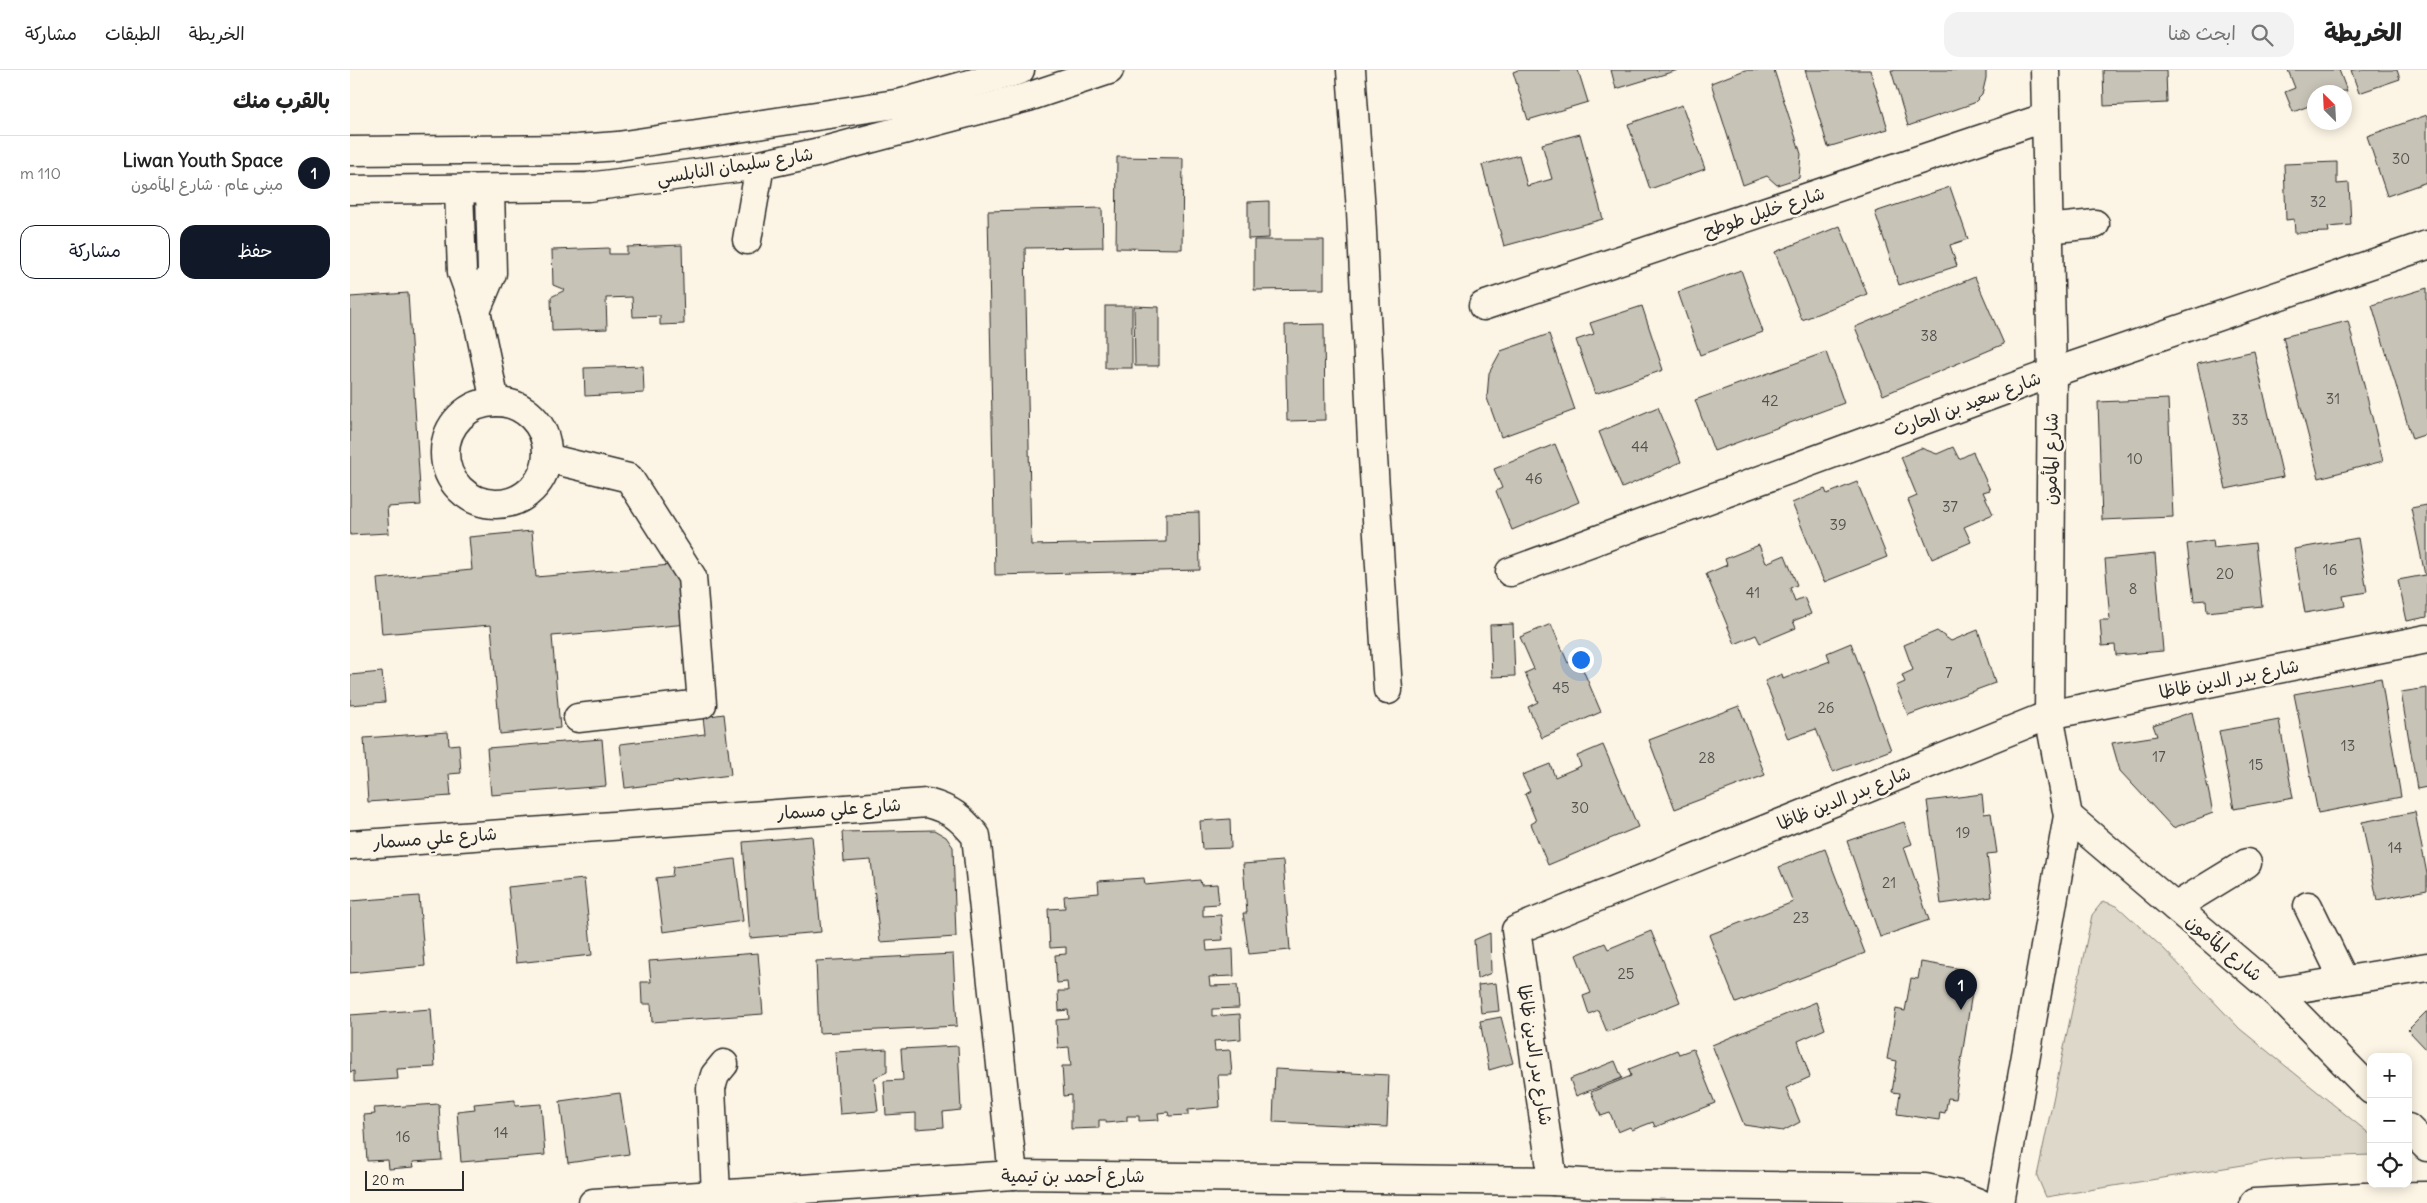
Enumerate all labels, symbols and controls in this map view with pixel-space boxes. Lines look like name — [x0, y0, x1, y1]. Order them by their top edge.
search box — [1944, 12, 2294, 57]
text: الخريطة — [2324, 17, 2402, 47]
text: ابحث هنا — [2168, 21, 2236, 45]
icon: search — [2248, 21, 2276, 49]
text: مشاركة — [25, 22, 77, 45]
text: الطبقات — [105, 22, 161, 45]
text: الخريطة — [189, 22, 245, 45]
north arrow — [2307, 85, 2352, 130]
text: بالقرب منك — [233, 87, 330, 114]
street label: شارع سليمان النابلسي — [655, 142, 816, 194]
text: Liwan Youth Space — [122, 148, 283, 172]
house number: 30 — [2392, 149, 2410, 168]
text: 110 m — [20, 163, 61, 183]
text: 1 — [311, 163, 317, 183]
text: مبنى عام · شارع المأمون — [131, 174, 283, 194]
street label: شارع خليل طوطح — [1700, 181, 1828, 243]
house number: 32 — [2310, 192, 2326, 211]
button: مشاركة — [20, 225, 170, 279]
button: حفظ — [180, 225, 330, 279]
house number: 38 — [1920, 326, 1938, 345]
street label: شارع سعيد بن الحارث — [1890, 366, 2044, 442]
house number: 31 — [2326, 389, 2340, 408]
house number: 42 — [1762, 391, 1778, 410]
house number: 33 — [2231, 410, 2249, 429]
street label: شارع المأمون — [2038, 413, 2064, 505]
house number: 44 — [1631, 437, 1649, 456]
house number: 10 — [2127, 449, 2143, 468]
house number: 46 — [1525, 469, 1543, 488]
house number: 37 — [1942, 497, 1958, 516]
house number: 39 — [1829, 515, 1847, 534]
house number: 16 — [2323, 560, 2337, 579]
house number: 20 — [2216, 564, 2234, 583]
house number: 8 — [2129, 579, 2137, 598]
house number: 41 — [1746, 583, 1760, 602]
your location — [1568, 647, 1594, 673]
street label: شارع بدر الدين ظاظا — [2157, 654, 2301, 704]
house number: 7 — [1945, 663, 1953, 682]
house number: 45 — [1552, 678, 1570, 697]
house number: 26 — [1818, 698, 1834, 717]
house number: 13 — [2341, 736, 2355, 755]
house number: 17 — [2152, 747, 2166, 766]
house number: 28 — [1699, 748, 1715, 767]
house number: 15 — [2249, 755, 2263, 774]
street label: شارع بدر الدين ظاظا — [1774, 760, 1914, 836]
street label: شارع علي مسمار — [775, 793, 902, 829]
house number: 30 — [1571, 798, 1589, 817]
street label: شارع علي مسمار — [371, 822, 498, 858]
house number: 19 — [1956, 823, 1970, 842]
house number: 14 — [2388, 838, 2403, 857]
house number: 21 — [1882, 873, 1896, 892]
house number: 23 — [1793, 908, 1809, 927]
street label: شارع المأمون — [2181, 909, 2267, 987]
house number: 25 — [1618, 964, 1634, 983]
pin: 1 — [1945, 969, 1977, 1010]
street label: شارع بدر الدين ظاظا — [1512, 983, 1558, 1127]
map controls — [2367, 1053, 2412, 1188]
button: + — [2367, 1053, 2412, 1098]
button: − — [2367, 1098, 2412, 1143]
house number: 14 — [494, 1123, 509, 1142]
house number: 16 — [396, 1127, 410, 1146]
button: locate — [2367, 1143, 2412, 1188]
street label: شارع أحمد بن تيمية — [1001, 1164, 1145, 1188]
scale bar — [365, 1168, 464, 1191]
text: 20 m — [372, 1171, 405, 1189]

